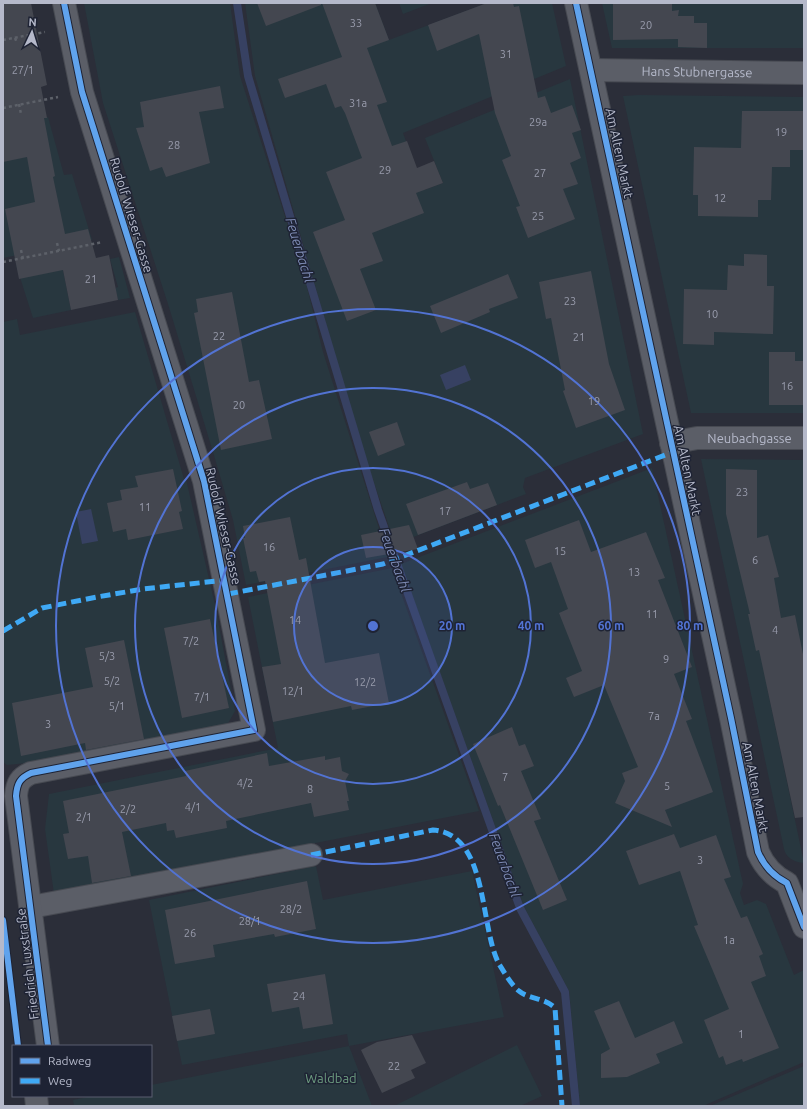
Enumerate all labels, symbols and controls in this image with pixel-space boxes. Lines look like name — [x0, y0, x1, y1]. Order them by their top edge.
north arrow — [12, 12, 52, 52]
text: N — [28, 16, 37, 28]
house number: 33 — [350, 17, 362, 29]
house number: 20 — [640, 19, 652, 31]
house number: 31 — [500, 48, 512, 60]
house number: 27/1 — [12, 64, 34, 76]
street label: Hans Stubnergasse — [641, 64, 753, 79]
house number: 31a — [349, 97, 367, 109]
street label: Am Alten Markt — [604, 107, 636, 199]
house number: 29a — [529, 116, 547, 128]
house number: 19 — [775, 126, 787, 138]
house number: 28 — [168, 139, 180, 151]
street label: Rudolf Wieser-Gasse — [108, 156, 156, 274]
house number: 29 — [379, 164, 391, 176]
house number: 27 — [534, 167, 546, 179]
house number: 12 — [714, 192, 726, 204]
house number: 25 — [532, 210, 544, 222]
water label: Feuerbachl — [282, 215, 318, 285]
house number: 21 — [85, 273, 97, 285]
house number: 23 — [564, 295, 576, 307]
house number: 10 — [706, 308, 718, 320]
house number: 22 — [213, 330, 225, 342]
house number: 21 — [573, 331, 585, 343]
house number: 16 — [781, 380, 793, 392]
house number: 19 — [588, 395, 600, 407]
house number: 20 — [233, 399, 245, 411]
street label: Am Alten Markt — [672, 424, 704, 516]
street label: Neubachgasse — [707, 431, 792, 445]
street label: Rudolf Wieser-Gasse — [204, 466, 244, 586]
house number: 23 — [736, 486, 748, 498]
house number: 11 — [139, 501, 151, 513]
house number: 17 — [439, 505, 451, 517]
water label: Feuerbachl — [376, 526, 414, 594]
house number: 16 — [263, 541, 275, 553]
house number: 15 — [554, 545, 566, 557]
house number: 6 — [752, 554, 758, 566]
house number: 13 — [628, 566, 640, 578]
house number: 11 — [646, 608, 658, 620]
house number: 14 — [289, 614, 301, 626]
centre of rings — [366, 619, 380, 633]
text: 20 m — [439, 619, 465, 632]
text: 40 m — [518, 619, 544, 632]
text: 60 m — [598, 619, 624, 632]
text: 80 m — [677, 619, 703, 632]
house number: 4 — [772, 624, 778, 636]
house number: 7/2 — [183, 635, 199, 647]
house number: 5/3 — [99, 650, 115, 662]
house number: 9 — [663, 653, 669, 665]
house number: 5/2 — [104, 675, 120, 687]
house number: 12/2 — [354, 676, 376, 688]
house number: 12/1 — [282, 685, 304, 697]
house number: 7/1 — [194, 691, 210, 703]
house number: 5/1 — [109, 700, 125, 712]
house number: 7a — [648, 710, 660, 722]
house number: 3 — [45, 718, 51, 730]
street label: Am Alten Markt — [740, 741, 772, 833]
house number: 7 — [502, 771, 508, 783]
house number: 4/2 — [237, 777, 253, 789]
house number: 5 — [664, 780, 670, 792]
house number: 8 — [307, 783, 313, 795]
house number: 4/1 — [185, 801, 201, 813]
house number: 2/2 — [120, 803, 136, 815]
house number: 2/1 — [76, 811, 92, 823]
water label: Feuerbachl — [486, 831, 524, 899]
house number: 3 — [697, 854, 703, 866]
house number: 28/2 — [280, 903, 302, 915]
street label: Friedrich Luxstraße — [13, 908, 41, 1020]
house number: 28/1 — [239, 915, 261, 927]
house number: 26 — [184, 927, 196, 939]
house number: 1a — [723, 934, 735, 946]
house number: 24 — [293, 990, 305, 1002]
house number: 1 — [738, 1028, 744, 1040]
legend — [12, 1045, 152, 1097]
text: Radweg — [48, 1054, 91, 1067]
house number: 22 — [388, 1060, 400, 1072]
park label: Waldbad — [305, 1071, 357, 1085]
text: Weg — [48, 1074, 72, 1087]

